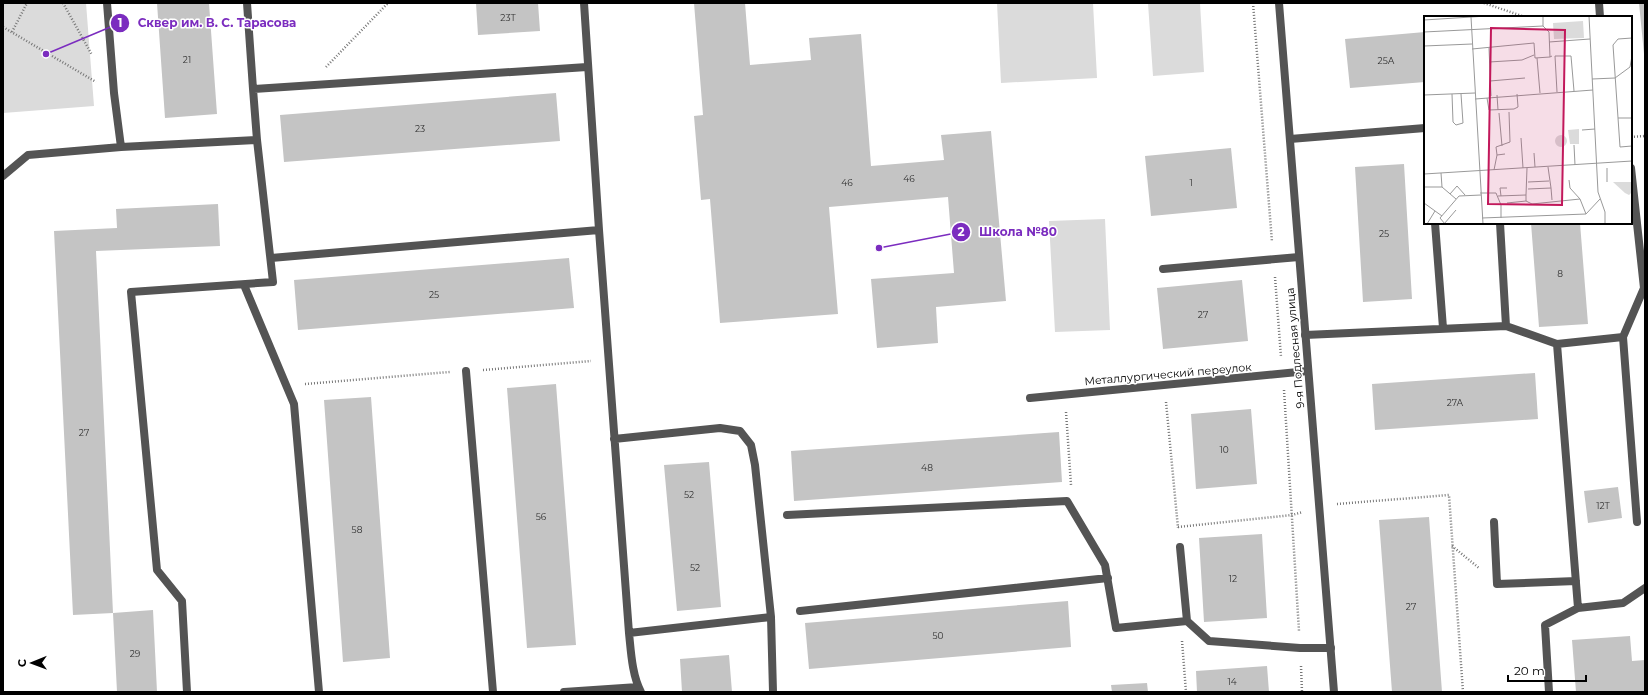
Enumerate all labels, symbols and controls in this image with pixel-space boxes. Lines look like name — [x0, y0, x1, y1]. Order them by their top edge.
callout: Сквер им. В. С. Тарасова — [110, 11, 304, 35]
house number: 23Т — [500, 12, 516, 23]
text: 1 — [118, 15, 122, 30]
text: Сквер им. В. С. Тарасова — [138, 15, 296, 30]
inset map — [1424, 16, 1632, 224]
house number: 21 — [183, 54, 191, 65]
house number: 25А — [1378, 55, 1395, 66]
house number: 23 — [415, 123, 425, 134]
house number: 46 — [903, 173, 915, 184]
house number: 46 — [841, 177, 853, 188]
house number: 1 — [1189, 177, 1193, 188]
callout: Школа №80 — [951, 220, 1065, 244]
text: 2 — [957, 224, 965, 239]
text: Школа №80 — [979, 224, 1057, 239]
house number: 25 — [1379, 228, 1389, 239]
house number: 8 — [1557, 268, 1563, 279]
street label: 9-я Подлесная улица — [1283, 287, 1307, 409]
house number: 25 — [429, 289, 439, 300]
house number: 27 — [1198, 309, 1208, 320]
street label: Металлургический переулок — [1084, 360, 1253, 388]
house number: 27А — [1447, 397, 1464, 408]
house number: 27 — [79, 427, 89, 438]
house number: 10 — [1219, 444, 1229, 455]
house number: 48 — [921, 462, 933, 473]
house number: 52 — [684, 489, 694, 500]
house number: 12Т — [1596, 500, 1610, 511]
house number: 56 — [536, 511, 547, 522]
house number: 58 — [352, 524, 363, 535]
house number: 52 — [690, 562, 700, 573]
house number: 12 — [1229, 573, 1237, 584]
house number: 27 — [1406, 601, 1416, 612]
house number: 50 — [932, 630, 944, 641]
north arrow — [12, 643, 52, 683]
house number: 29 — [130, 648, 141, 659]
scale bar — [1508, 657, 1586, 683]
text: С — [15, 659, 29, 667]
text: 20 m — [1514, 663, 1545, 678]
house number: 14 — [1227, 676, 1237, 687]

